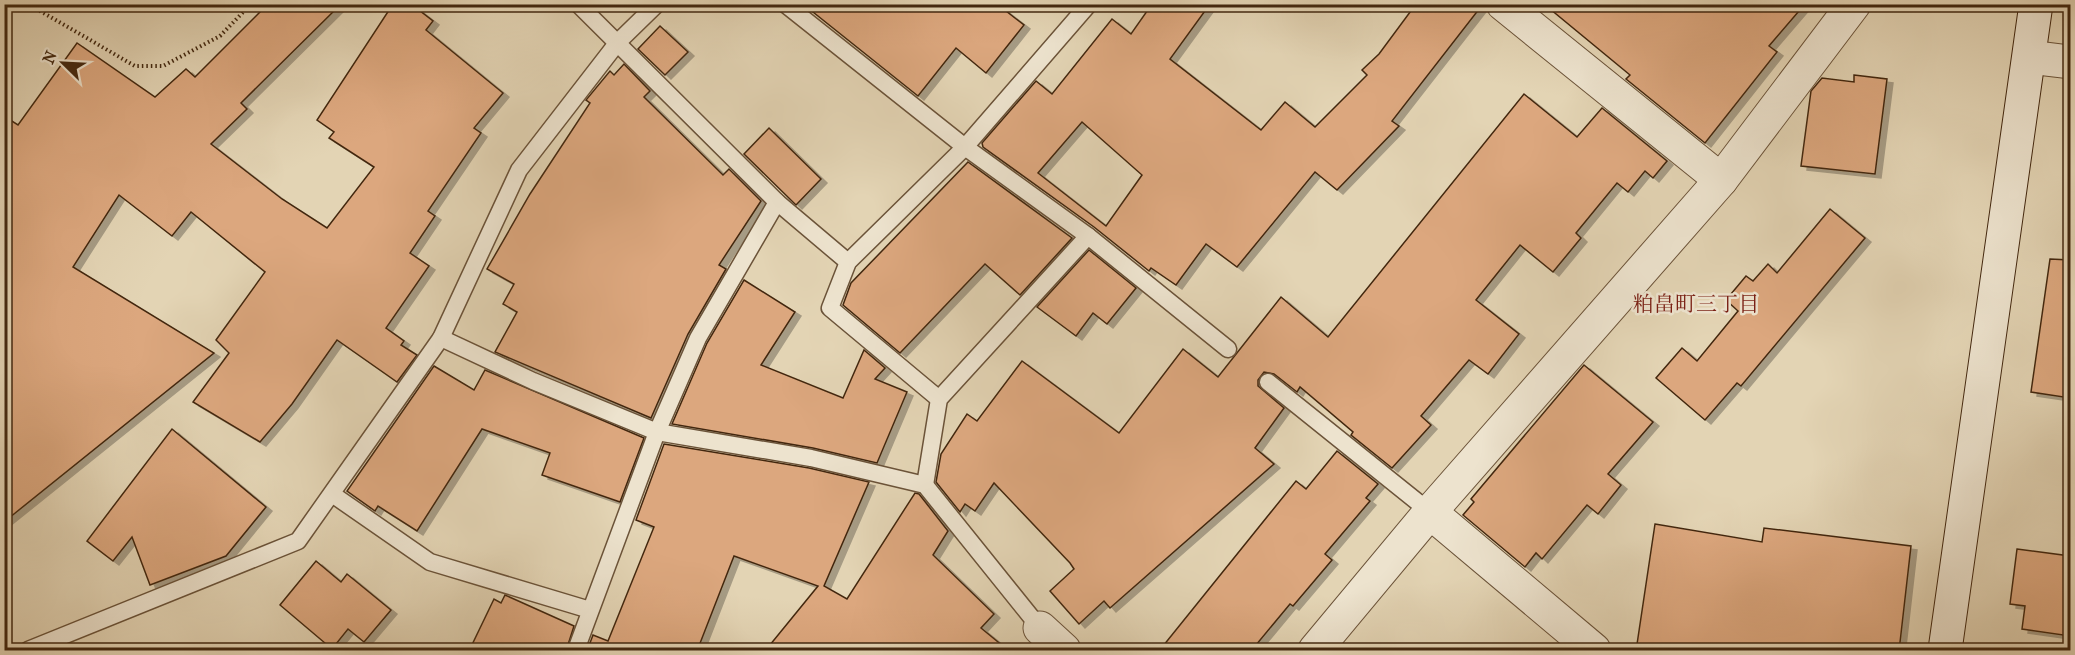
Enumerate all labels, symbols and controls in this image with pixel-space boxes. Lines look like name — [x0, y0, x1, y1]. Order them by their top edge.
north arrow — [33, 33, 93, 93]
text: N — [39, 47, 61, 67]
district label: 粕畠町三丁目 — [1633, 292, 1759, 316]

